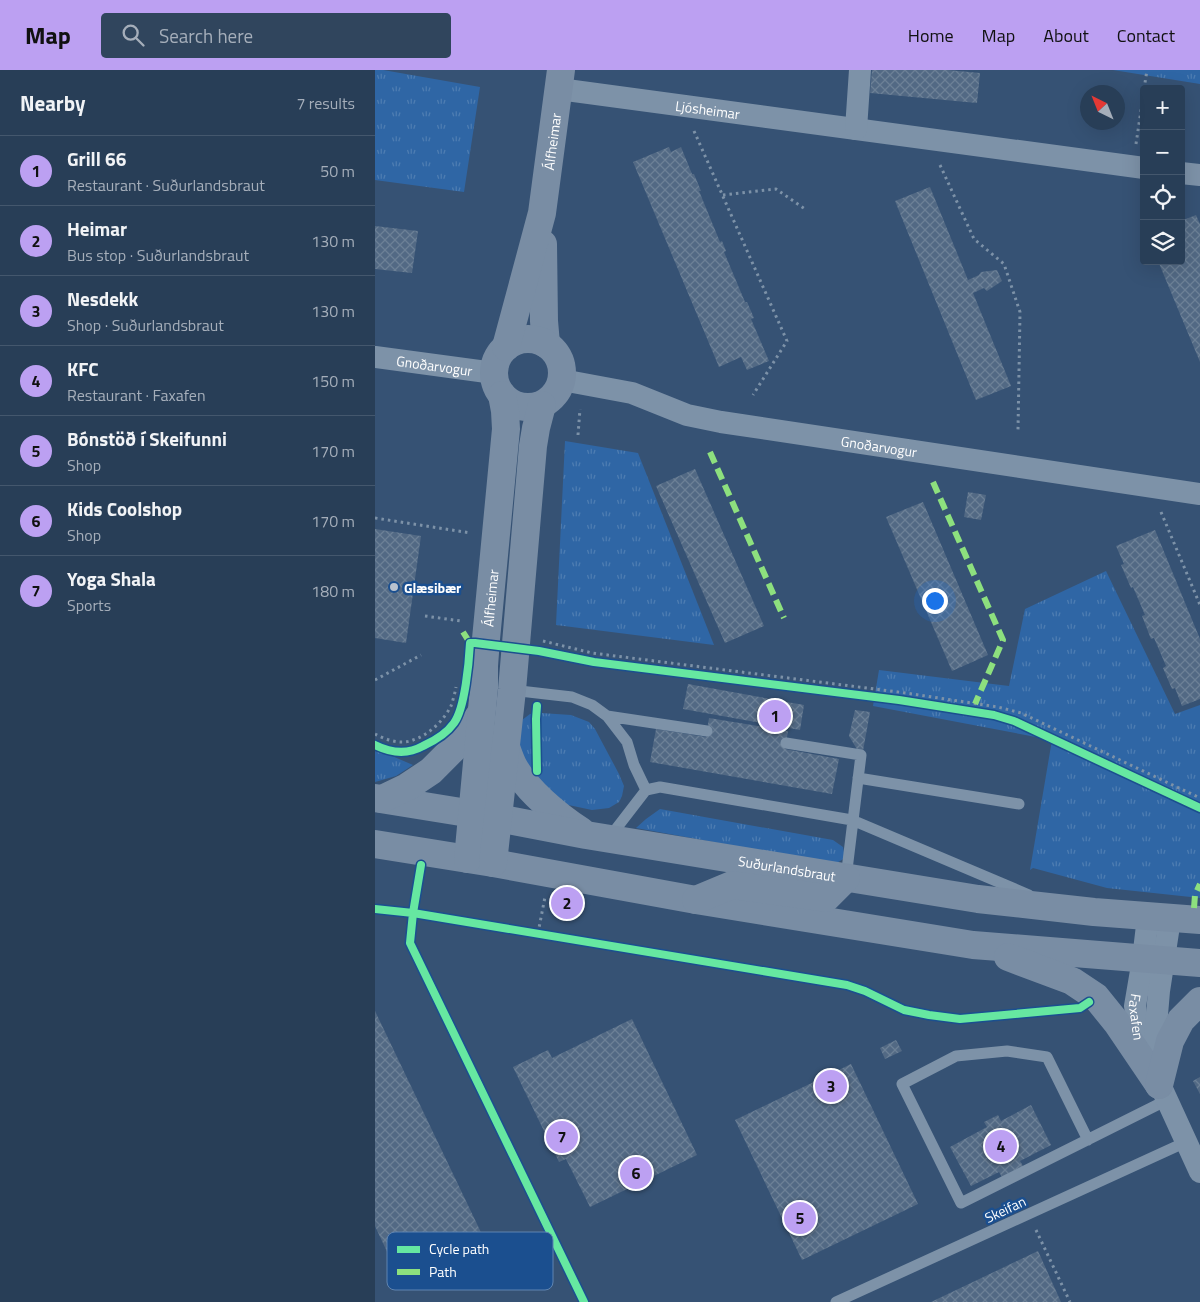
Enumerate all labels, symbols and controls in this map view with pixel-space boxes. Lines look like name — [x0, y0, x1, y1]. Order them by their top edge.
search box — [101, 13, 451, 58]
text: Map — [25, 17, 71, 53]
icon: search — [119, 21, 147, 49]
text: Search here — [159, 21, 253, 50]
text: Home — [908, 22, 954, 49]
text: Map — [982, 22, 1015, 49]
text: About — [1043, 22, 1089, 49]
text: Contact — [1117, 22, 1175, 49]
north arrow — [1080, 85, 1125, 130]
map controls — [1140, 85, 1185, 265]
button: + — [1140, 85, 1185, 130]
text: Nearby — [20, 87, 85, 119]
text: 7 results — [296, 91, 355, 115]
street label: Ljósheimar — [674, 94, 741, 124]
street label: Álfheimar — [537, 111, 566, 171]
button: − — [1140, 130, 1185, 175]
text: Grill 66 — [67, 144, 126, 173]
text: 1 — [32, 159, 40, 183]
text: 50 m — [320, 159, 355, 183]
text: Restaurant · Suðurlandsbraut — [67, 173, 265, 197]
button: locate — [1140, 175, 1185, 220]
text: Heimar — [67, 214, 127, 243]
button: layers — [1140, 220, 1185, 265]
text: 2 — [32, 229, 40, 253]
text: 130 m — [311, 229, 355, 253]
text: Bus stop · Suðurlandsbraut — [67, 243, 249, 267]
text: Nesdekk — [67, 284, 138, 313]
text: 3 — [32, 299, 40, 323]
text: 130 m — [311, 299, 355, 323]
text: Shop · Suðurlandsbraut — [67, 313, 224, 337]
street label: Gnoðarvogur — [395, 349, 474, 381]
text: KFC — [67, 354, 99, 383]
text: 4 — [32, 369, 40, 393]
text: 150 m — [311, 369, 355, 393]
text: Restaurant · Faxafen — [67, 383, 206, 407]
text: Bónstöð í Skeifunni — [67, 424, 227, 453]
street label: Gnoðarvogur — [840, 430, 919, 462]
text: 5 — [32, 439, 40, 463]
text: 170 m — [311, 439, 355, 463]
text: Shop — [67, 453, 101, 477]
text: Kids Coolshop — [67, 494, 182, 523]
text: 6 — [32, 509, 40, 533]
text: 170 m — [311, 509, 355, 533]
text: Shop — [67, 523, 101, 547]
text: Yoga Shala — [67, 564, 156, 593]
street label: Álfheimar — [477, 568, 503, 628]
place label: Glæsibær — [404, 577, 461, 598]
text: 7 — [32, 579, 40, 603]
text: 180 m — [311, 579, 355, 603]
marker: Glæsibær — [388, 581, 400, 593]
your location — [922, 588, 948, 614]
text: Sports — [67, 593, 111, 617]
pin: 1 — [759, 697, 791, 735]
street label: Suðurlandsbraut — [737, 850, 837, 886]
pin: 2 — [551, 884, 583, 922]
street label: Faxafen — [1124, 992, 1150, 1041]
pin: 3 — [815, 1067, 847, 1105]
pin: 7 — [546, 1118, 578, 1156]
pin: 4 — [985, 1127, 1017, 1165]
pin: 6 — [620, 1154, 652, 1192]
street label: Skeifan — [981, 1190, 1029, 1228]
pin: 5 — [784, 1199, 816, 1237]
legend — [387, 1232, 553, 1290]
text: Cycle path — [429, 1238, 489, 1259]
text: Path — [429, 1261, 457, 1282]

